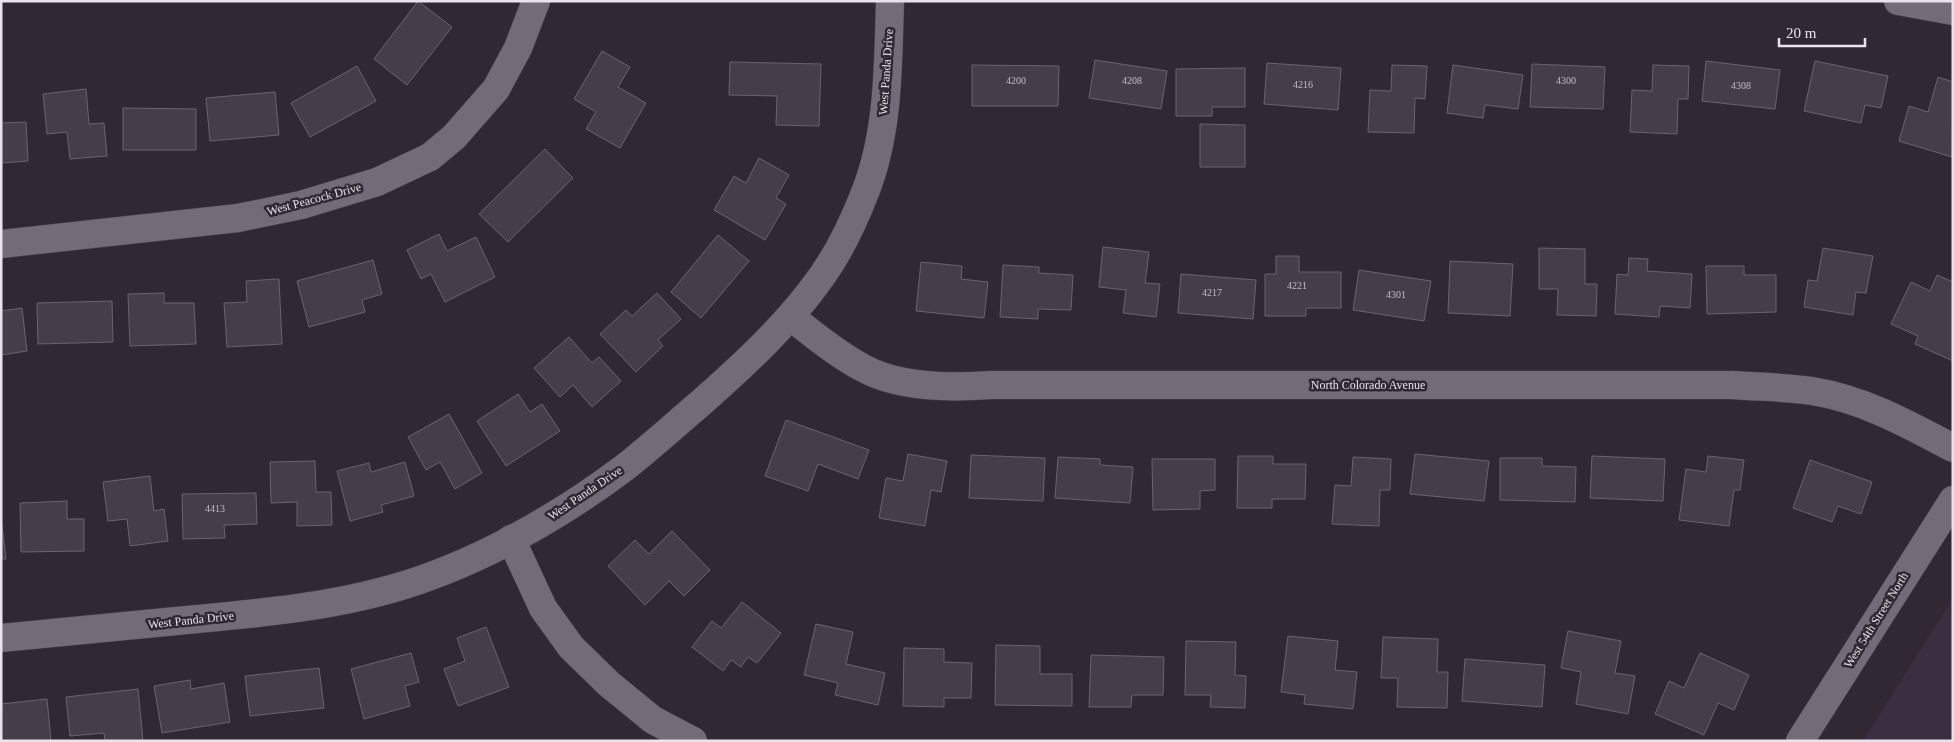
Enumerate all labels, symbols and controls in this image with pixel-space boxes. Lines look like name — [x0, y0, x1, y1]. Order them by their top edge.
scale bar — [1779, 15, 1865, 47]
text: 20 m — [1786, 25, 1817, 41]
street label: West Panda Drive — [876, 28, 896, 116]
house number: 4200 — [1006, 75, 1026, 86]
house number: 4208 — [1122, 75, 1142, 86]
house number: 4300 — [1556, 75, 1576, 86]
house number: 4216 — [1293, 79, 1313, 90]
house number: 4308 — [1731, 80, 1751, 91]
street label: West Peacock Drive — [265, 180, 363, 218]
house number: 4221 — [1287, 280, 1307, 291]
house number: 4217 — [1202, 287, 1222, 298]
house number: 4301 — [1386, 289, 1406, 300]
street label: North Colorado Avenue — [1311, 378, 1425, 392]
street label: West Panda Drive — [545, 463, 625, 523]
house number: 4413 — [205, 503, 225, 514]
street label: West 54th Street North — [1841, 570, 1911, 670]
street label: West Panda Drive — [147, 609, 235, 631]

